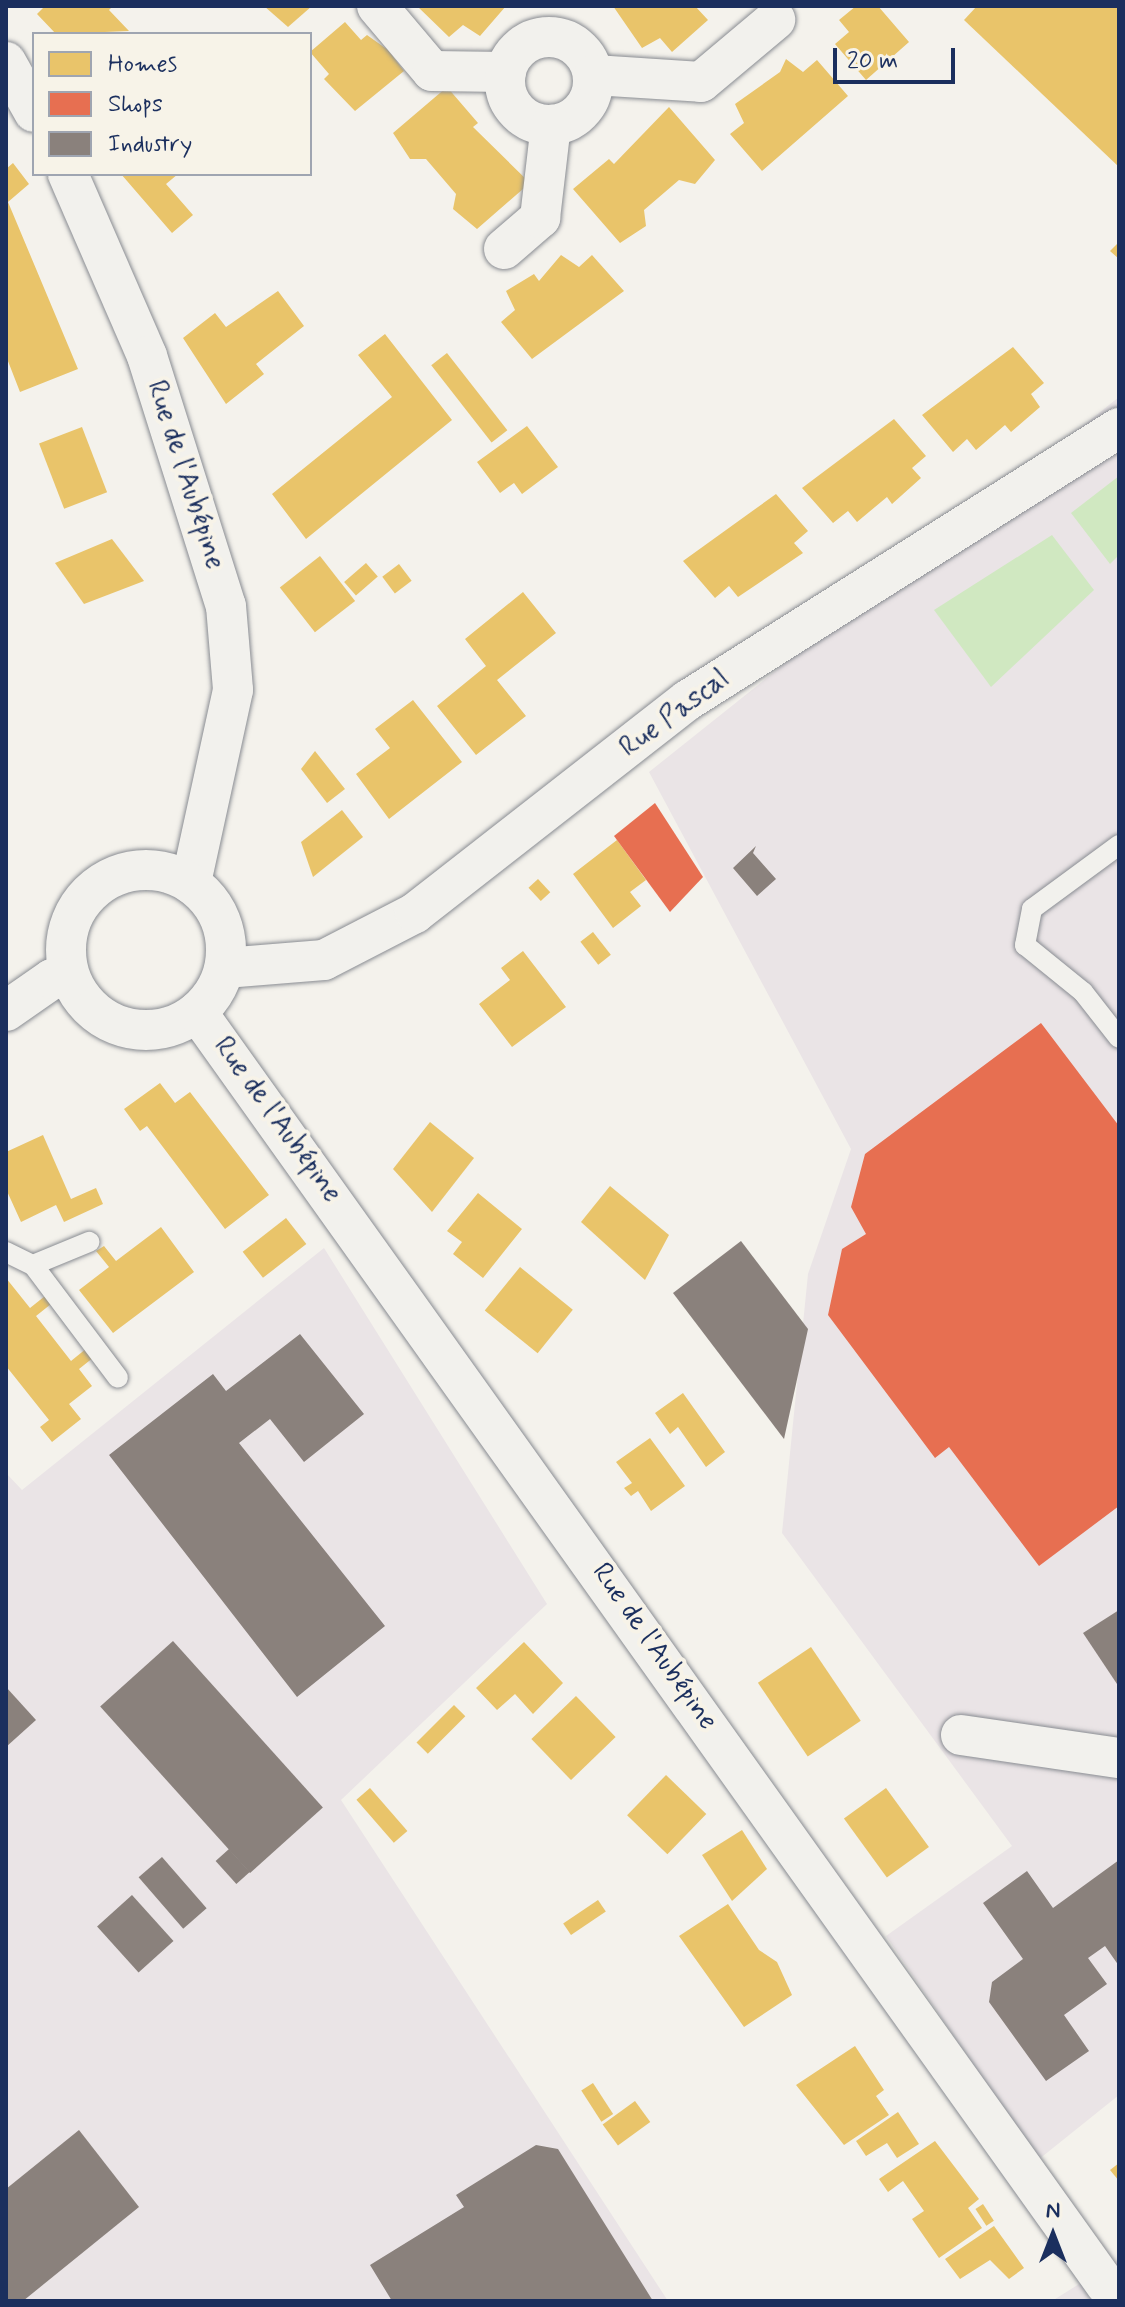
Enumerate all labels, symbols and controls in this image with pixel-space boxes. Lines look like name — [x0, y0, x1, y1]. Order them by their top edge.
legend — [32, 32, 312, 176]
scale bar — [837, 32, 959, 82]
text: 20 m — [847, 46, 898, 77]
text: Homes — [108, 49, 177, 80]
text: Shops — [108, 89, 163, 120]
text: Industry — [108, 129, 192, 160]
street label: Rue de l'Aubépine — [139, 376, 231, 574]
street label: Rue Pascal — [615, 664, 735, 764]
street label: Rue de l'Aubépine — [205, 1030, 349, 1210]
street label: Rue de l'Aubépine — [584, 1557, 724, 1737]
north arrow — [1013, 2195, 1093, 2275]
text: N — [1046, 2197, 1060, 2225]

